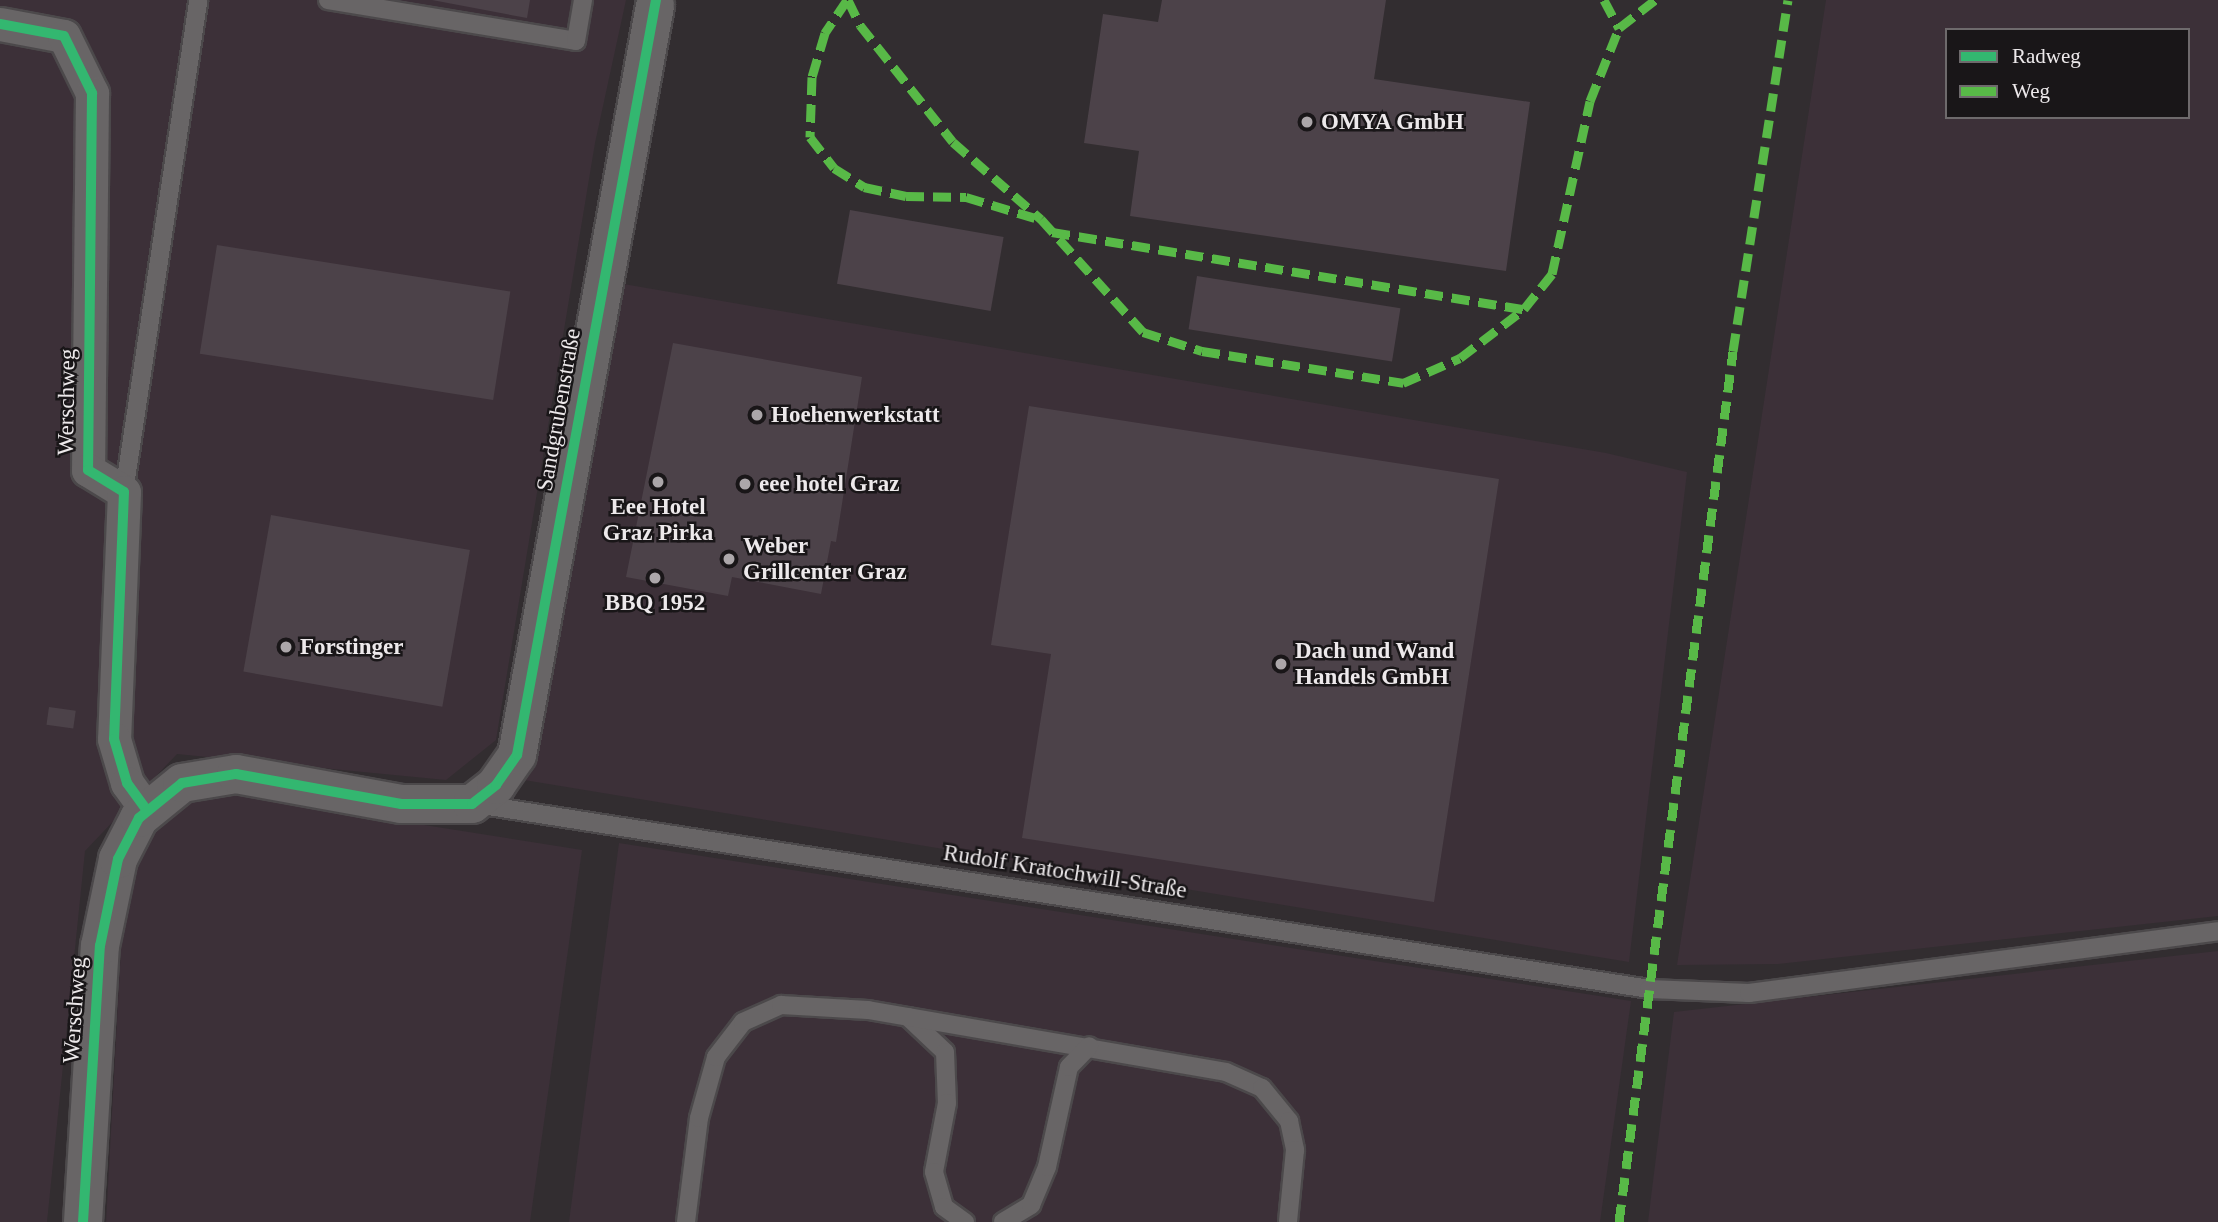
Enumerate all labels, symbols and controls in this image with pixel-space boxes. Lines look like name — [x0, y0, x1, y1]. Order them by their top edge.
legend — [1945, 28, 2190, 119]
text: Radweg — [2012, 44, 2081, 68]
text: Weg — [2012, 79, 2050, 103]
place label: OMYA GmbH — [1321, 108, 1465, 136]
marker: OMYA GmbH — [1299, 114, 1315, 130]
street label: Sandgrubenstraße — [531, 326, 587, 494]
street label: Werschweg — [52, 348, 82, 456]
place label: Hoehenwerkstatt — [771, 401, 940, 429]
marker: Hoehenwerkstatt — [749, 407, 765, 423]
place label: eee hotel Graz — [759, 470, 899, 498]
marker: Eee Hotel Graz Pirka — [650, 474, 666, 490]
marker: eee hotel Graz — [737, 476, 753, 492]
place label: Eee Hotel Graz Pirka — [603, 493, 713, 547]
place label: Weber Grillcenter Graz — [743, 532, 907, 586]
marker: Weber Grillcenter Graz — [721, 551, 737, 567]
marker: BBQ 1952 — [647, 570, 663, 586]
place label: BBQ 1952 — [605, 589, 705, 617]
place label: Forstinger — [300, 633, 403, 661]
place label: Dach und Wand Handels GmbH — [1295, 637, 1455, 691]
marker: Forstinger — [278, 639, 294, 655]
marker: Dach und Wand Handels GmbH — [1273, 656, 1289, 672]
street label: Rudolf Kratochwill-Straße — [941, 839, 1189, 905]
street label: Werschweg — [58, 956, 92, 1064]

